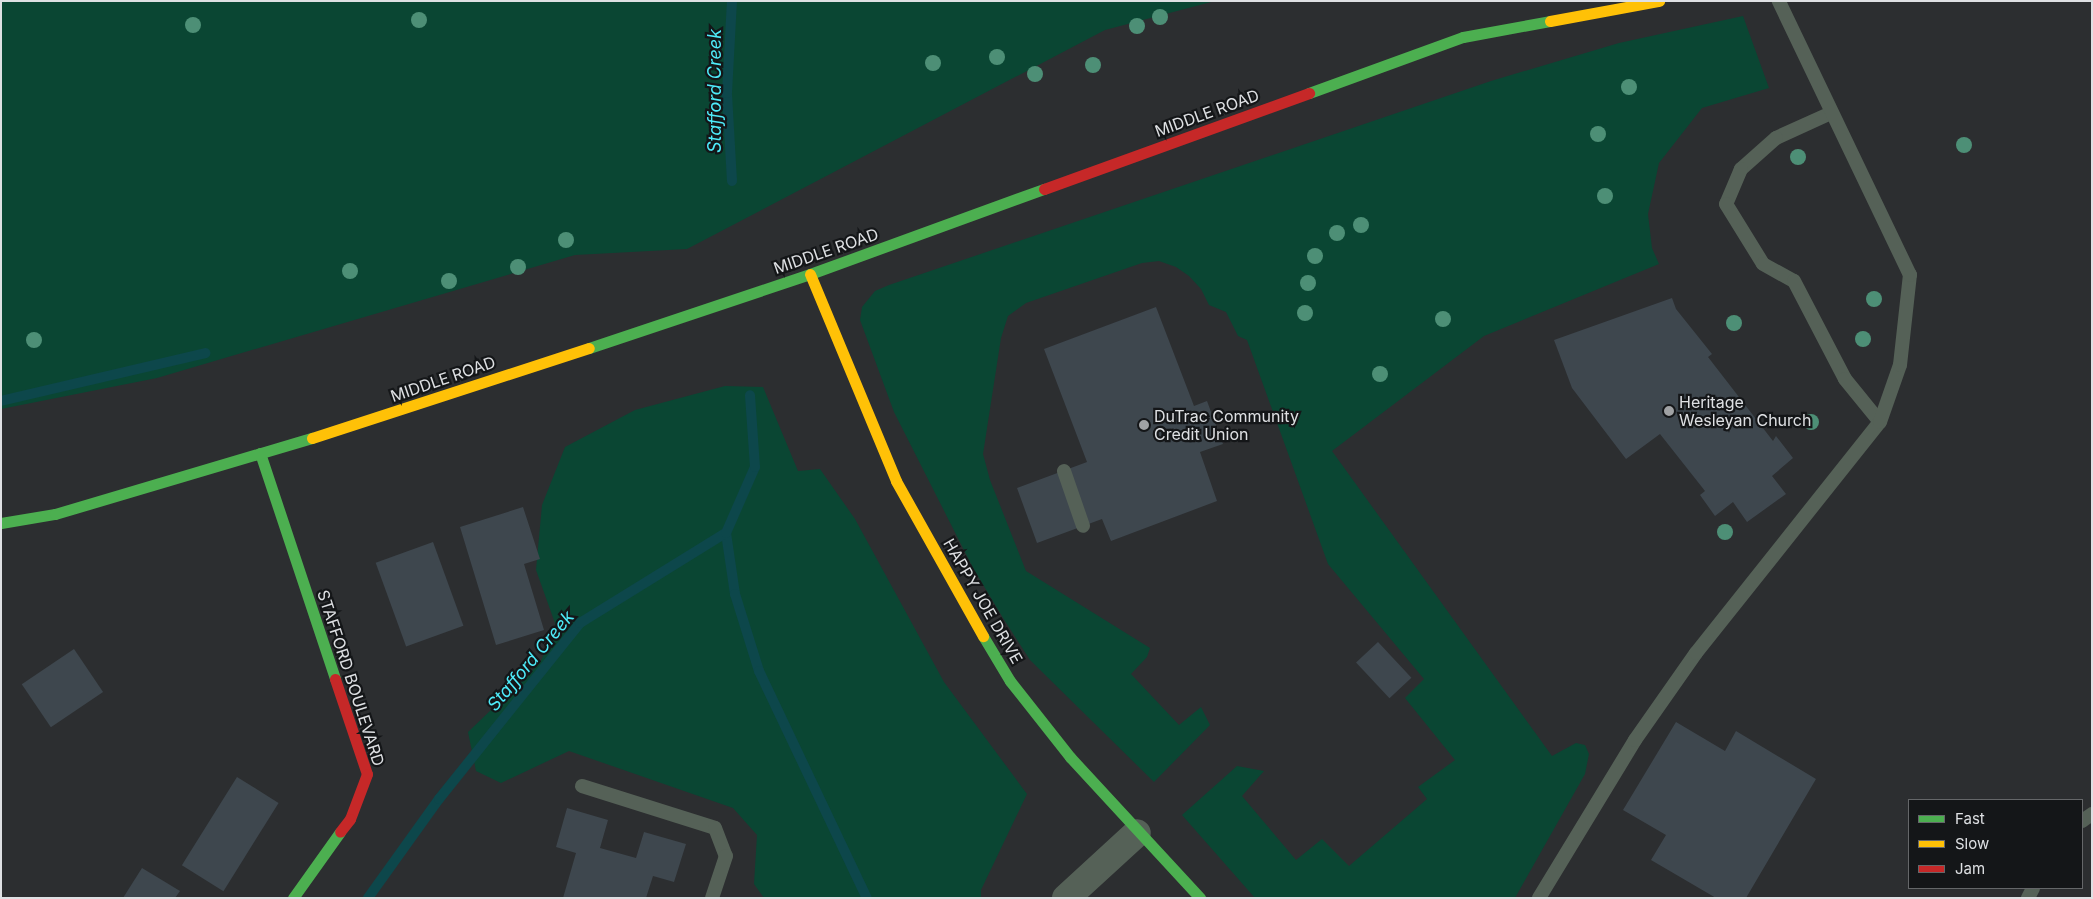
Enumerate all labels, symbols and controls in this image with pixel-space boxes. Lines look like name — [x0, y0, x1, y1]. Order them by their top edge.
water label: Stafford Creek — [704, 29, 726, 153]
street label: MIDDLE ROAD — [1152, 85, 1262, 141]
street label: MIDDLE ROAD — [771, 224, 881, 278]
street label: MIDDLE ROAD — [388, 352, 498, 406]
place label: Heritage Wesleyan Church — [1679, 392, 1811, 430]
marker: Heritage Wesleyan Church — [1663, 405, 1675, 417]
place label: DuTrac Community Credit Union — [1154, 406, 1299, 444]
marker: DuTrac Community Credit Union — [1138, 419, 1150, 431]
street label: HAPPY JOE DRIVE — [939, 535, 1027, 667]
street label: STAFFORD BOULEVARD — [313, 588, 389, 768]
water label: Stafford Creek — [483, 607, 579, 715]
legend — [1908, 799, 2083, 889]
text: Fast — [1955, 809, 1985, 828]
text: Slow — [1955, 834, 1989, 853]
text: Jam — [1955, 859, 1985, 878]

